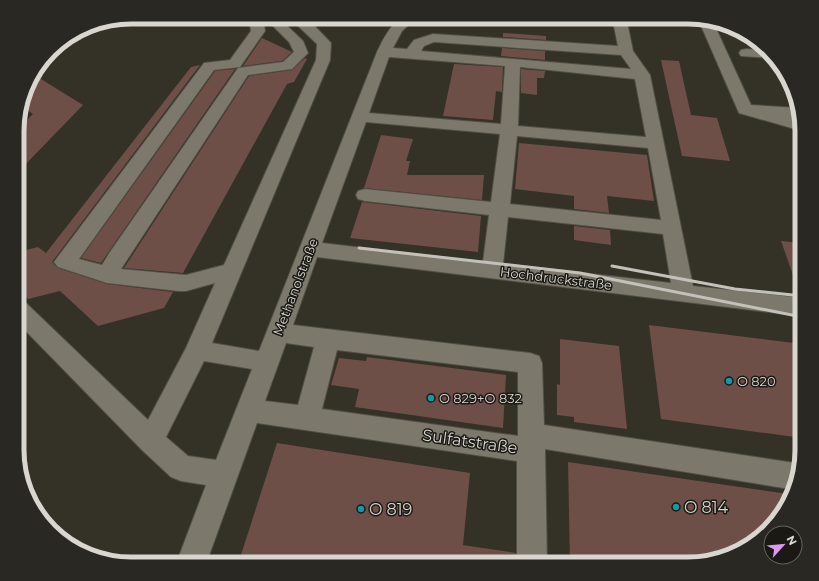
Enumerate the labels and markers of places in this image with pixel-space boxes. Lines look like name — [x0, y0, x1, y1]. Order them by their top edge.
place label: O 820 — [737, 373, 776, 389]
marker: O 820 — [724, 376, 734, 386]
place label: O 829+O 832 — [439, 390, 522, 406]
marker: O 829+O 832 — [426, 393, 436, 403]
place label: O 814 — [684, 498, 729, 517]
place label: O 819 — [369, 500, 412, 519]
marker: O 814 — [671, 502, 681, 512]
marker: O 819 — [356, 504, 366, 514]

